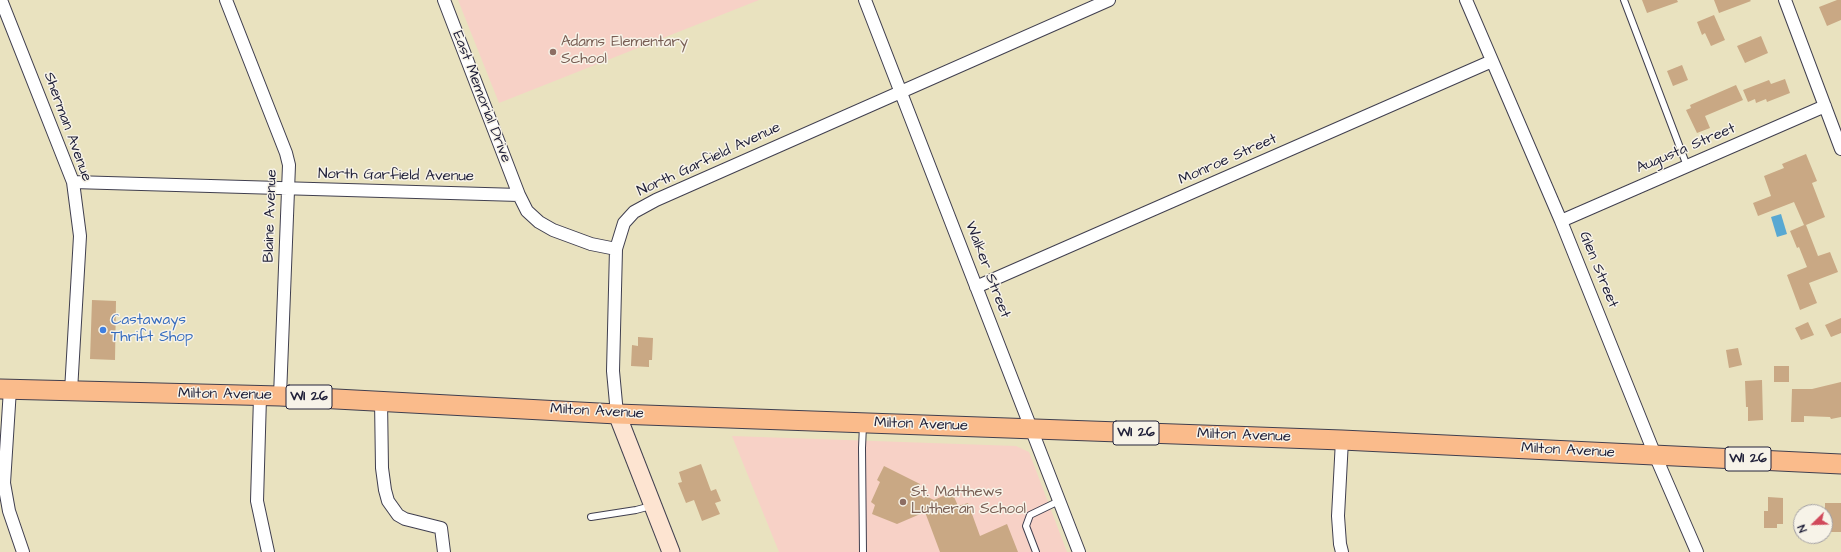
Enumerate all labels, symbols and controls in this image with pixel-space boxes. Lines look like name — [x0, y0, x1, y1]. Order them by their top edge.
street label: East Memorial Drive — [448, 29, 514, 165]
place label: Adams Elementary School — [561, 34, 688, 69]
marker: Adams Elementary School — [548, 47, 558, 57]
street label: Sherman Avenue — [39, 70, 95, 184]
street label: North Garfield Avenue — [635, 119, 783, 201]
street label: Augusta Street — [1634, 120, 1738, 178]
street label: Monroe Street — [1176, 130, 1280, 190]
street label: North Garfield Avenue — [318, 166, 474, 186]
street label: Blaine Avenue — [260, 169, 282, 263]
street label: Walker Street — [960, 219, 1014, 321]
street label: Glen Street — [1575, 229, 1621, 311]
place label: Castaways Thrift Shop — [111, 312, 193, 347]
marker: Castaways Thrift Shop — [98, 325, 108, 335]
street label: Milton Avenue — [178, 385, 272, 405]
road number: WI 26 — [286, 385, 332, 409]
street label: Milton Avenue — [550, 401, 644, 423]
street label: Milton Avenue — [874, 414, 968, 436]
road number: WI 26 — [1113, 421, 1159, 445]
street label: Milton Avenue — [1197, 425, 1291, 447]
street label: Milton Avenue — [1521, 440, 1615, 462]
road number: WI 26 — [1725, 447, 1771, 471]
place label: St. Matthews Lutheran School — [911, 484, 1026, 519]
marker: St. Matthews Lutheran School — [898, 497, 908, 507]
north arrow — [1793, 504, 1833, 544]
text: N — [1794, 522, 1811, 535]

